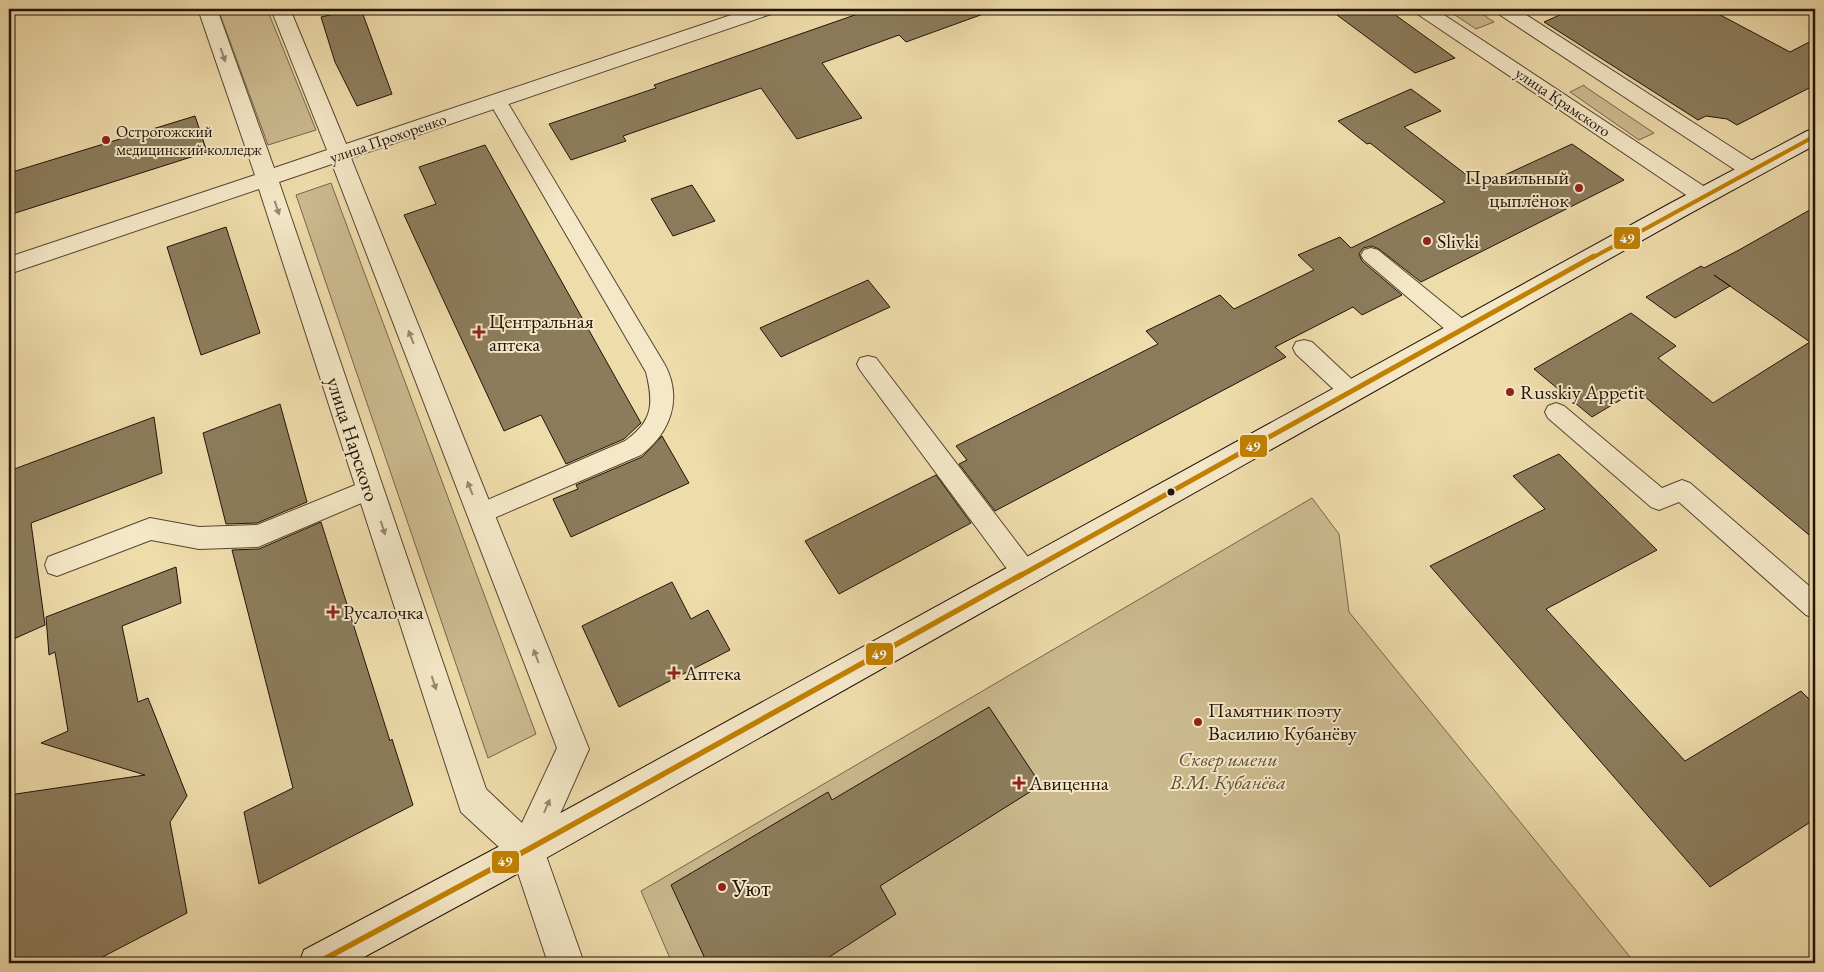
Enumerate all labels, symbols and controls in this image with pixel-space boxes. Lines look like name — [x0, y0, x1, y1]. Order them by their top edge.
one-way arrow — [220, 47, 227, 62]
street label: улица Крамского — [1511, 62, 1615, 142]
street label: улица Прохоренко — [327, 108, 449, 168]
place label: Острогожский медицинский колледж — [116, 121, 262, 160]
marker: Острогожский медицинский колледж — [100, 134, 112, 146]
place label: Правильный цыплёнок — [1465, 164, 1569, 213]
marker: Правильный цыплёнок — [1573, 182, 1585, 194]
one-way arrow — [273, 201, 281, 216]
line badge: 49 — [1613, 226, 1641, 250]
place label: Slivki — [1437, 228, 1479, 254]
text: 49 — [1620, 229, 1635, 247]
marker: Slivki — [1421, 235, 1433, 247]
place label: Центральная аптека — [489, 308, 594, 357]
marker: Центральная аптека — [473, 326, 485, 338]
one-way arrow — [407, 329, 415, 344]
street label: улица Нарского — [321, 374, 385, 505]
place label: Russkiy Appetit — [1520, 379, 1645, 405]
marker: Russkiy Appetit — [1504, 386, 1516, 398]
line badge: 49 — [1239, 434, 1268, 458]
text: 49 — [1246, 437, 1261, 455]
one-way arrow — [466, 481, 474, 496]
unlabelled marker — [1166, 487, 1176, 497]
one-way arrow — [380, 521, 387, 536]
place label: Русалочка — [343, 599, 424, 625]
marker: Русалочка — [327, 606, 339, 618]
line badge: 49 — [865, 642, 894, 666]
text: 49 — [872, 645, 887, 663]
one-way arrow — [532, 649, 540, 663]
place label: Аптека — [683, 660, 741, 686]
marker: Аптека — [668, 667, 680, 679]
one-way arrow — [431, 675, 438, 690]
place label: Памятник поэту Василию Кубанёву — [1208, 697, 1357, 746]
marker: Памятник поэту Василию Кубанёву — [1192, 716, 1204, 728]
park label: Сквер имени В.М. Кубанёва — [1169, 746, 1286, 795]
place label: Авиценна — [1028, 770, 1109, 796]
marker: Авиценна — [1013, 777, 1025, 789]
one-way arrow — [544, 799, 552, 813]
line badge: 49 — [491, 850, 520, 874]
text: 49 — [498, 852, 513, 870]
place label: Уют — [731, 872, 771, 903]
marker: Уют — [716, 881, 728, 893]

